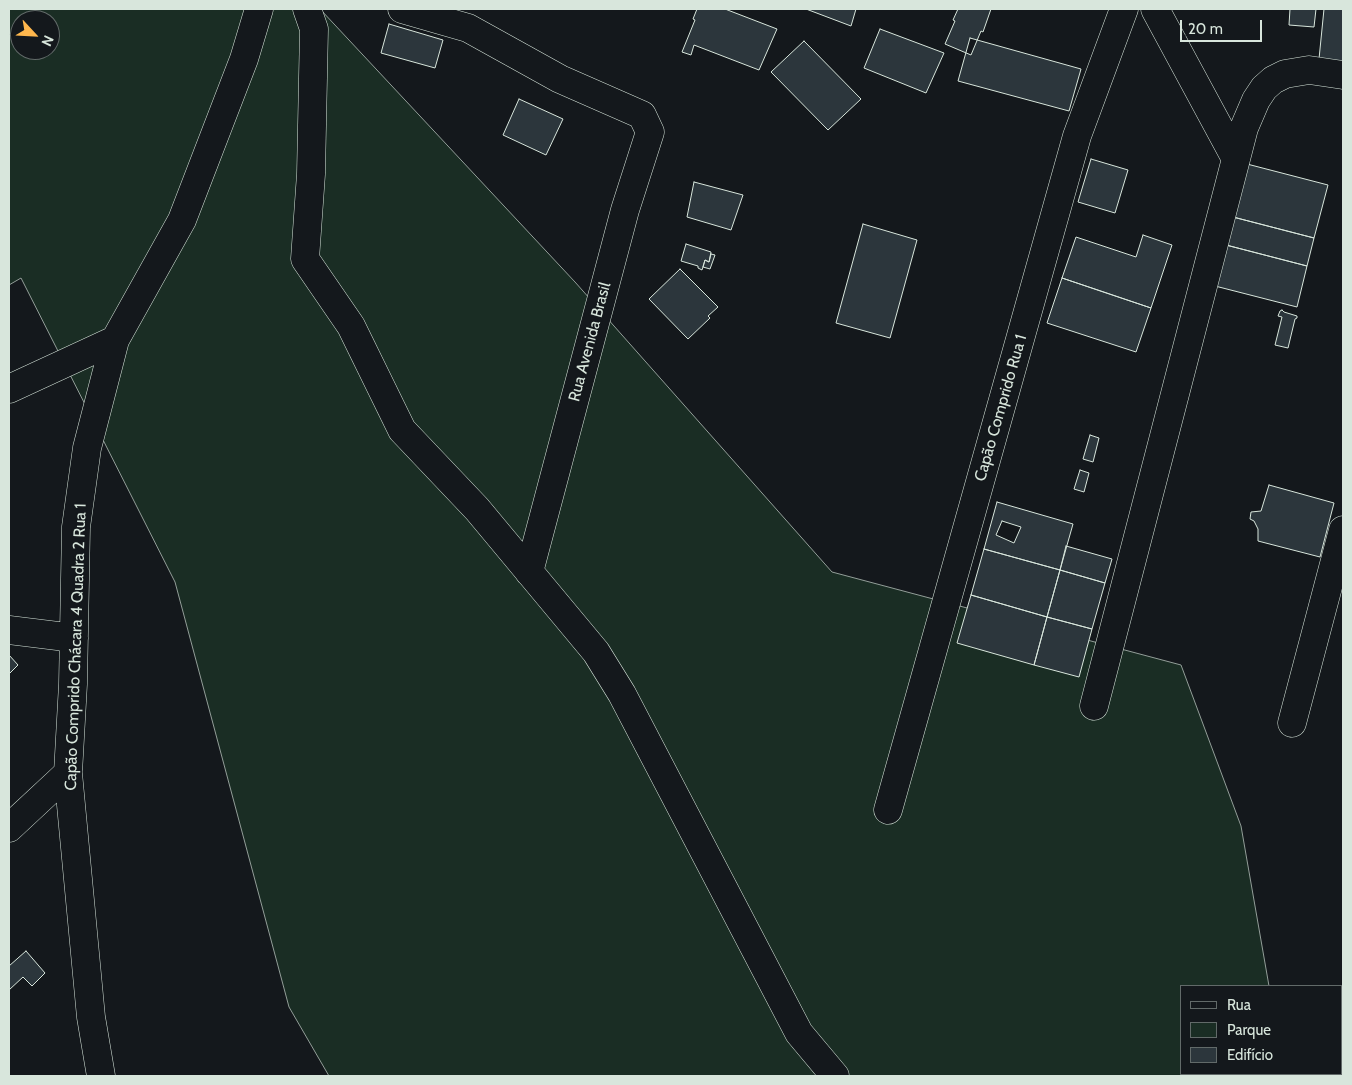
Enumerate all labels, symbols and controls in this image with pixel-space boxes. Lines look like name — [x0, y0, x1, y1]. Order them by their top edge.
north arrow — [10, 10, 60, 60]
scale bar — [1182, 10, 1264, 42]
text: 20 m — [1188, 20, 1223, 38]
text: N — [37, 33, 58, 49]
street label: Rua Avenida Brasil — [565, 280, 615, 404]
street label: Capão Comprido Rua 1 — [971, 332, 1031, 484]
street label: Capão Comprido Chácara 4 Quadra 2 Rua 1 — [61, 503, 91, 791]
legend — [1180, 985, 1342, 1075]
text: Rua — [1227, 996, 1251, 1014]
text: Parque — [1227, 1021, 1271, 1039]
text: Edifício — [1227, 1046, 1273, 1064]

